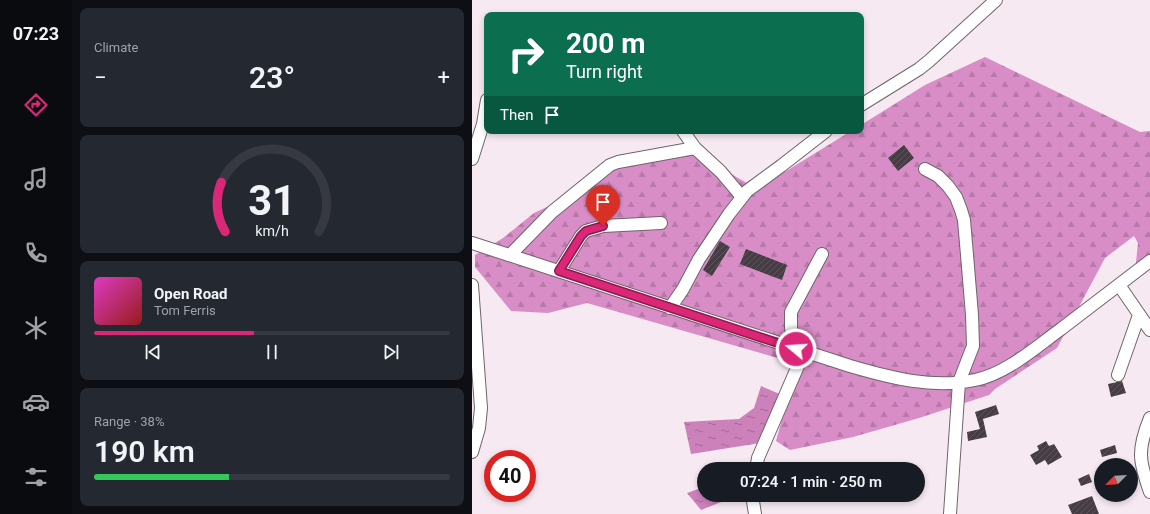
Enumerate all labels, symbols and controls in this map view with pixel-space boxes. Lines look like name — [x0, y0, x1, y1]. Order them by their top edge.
text: 07:23 — [13, 23, 59, 44]
text: 200 m — [566, 27, 645, 60]
icon: right — [500, 28, 552, 80]
text: Climate — [94, 40, 138, 55]
text: 23° — [249, 60, 295, 95]
text: Turn right — [566, 61, 643, 82]
text: − — [94, 65, 107, 90]
text: + — [438, 65, 450, 90]
icon: directions — [22, 91, 50, 119]
icon: arrive — [541, 104, 563, 126]
text: Then — [500, 106, 533, 124]
icon: music — [22, 165, 50, 193]
text: 31 — [248, 176, 296, 225]
pin — [586, 185, 620, 226]
icon: arrive — [592, 191, 614, 213]
text: km/h — [255, 222, 289, 238]
icon: phone — [22, 239, 50, 267]
text: Open Road — [154, 285, 228, 303]
text: Tom Ferris — [154, 303, 216, 318]
icon: climate — [22, 314, 50, 342]
position arrow — [775, 328, 817, 370]
icon: previous — [142, 341, 164, 363]
icon: pause — [261, 341, 283, 363]
icon: next — [380, 341, 402, 363]
icon: car — [22, 388, 50, 416]
text: Range · 38% — [94, 414, 164, 429]
text: 190 km — [94, 434, 195, 469]
speed limit sign: 40 — [484, 450, 536, 502]
north arrow — [1094, 458, 1138, 502]
map controls — [1094, 458, 1138, 502]
icon: filters — [22, 463, 50, 491]
text: 07:24 · 1 min · 250 m — [740, 473, 882, 491]

